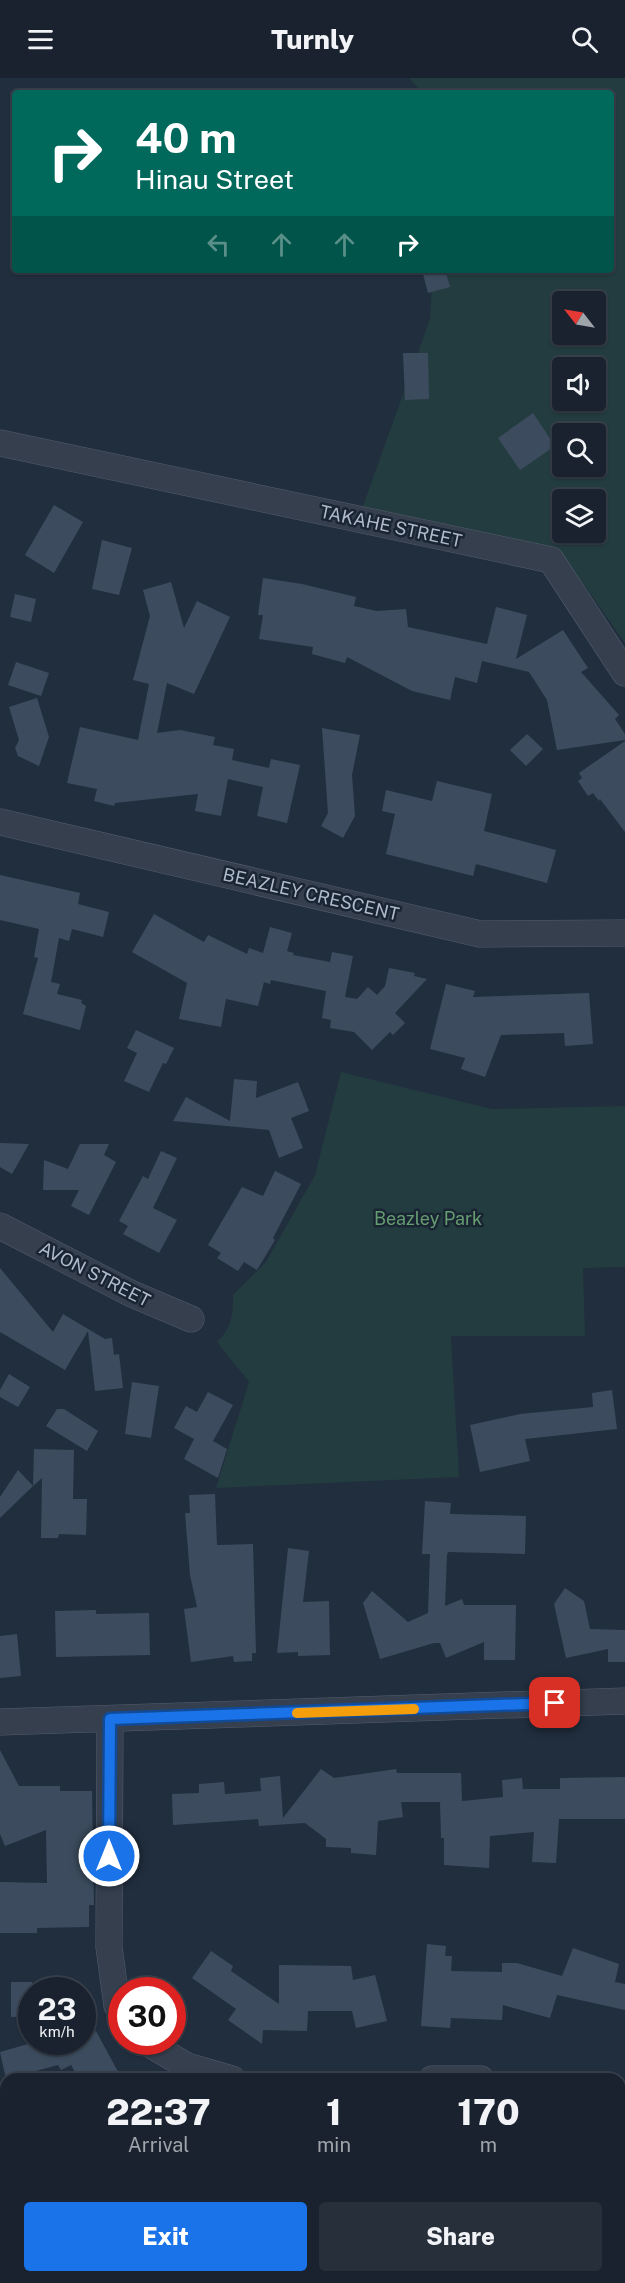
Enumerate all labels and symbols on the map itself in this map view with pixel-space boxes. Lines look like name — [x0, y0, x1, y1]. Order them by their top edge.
north arrow — [552, 291, 606, 345]
street label: TAKAHE STREET — [318, 501, 464, 551]
street label: BEAZLEY CRESCENT — [221, 864, 401, 925]
park label: Beazley Park — [374, 1208, 482, 1229]
street label: AVON STREET — [36, 1237, 154, 1311]
pin — [529, 1677, 580, 1728]
position arrow — [77, 1824, 141, 1888]
speed limit sign: 30 — [108, 1977, 186, 2055]

